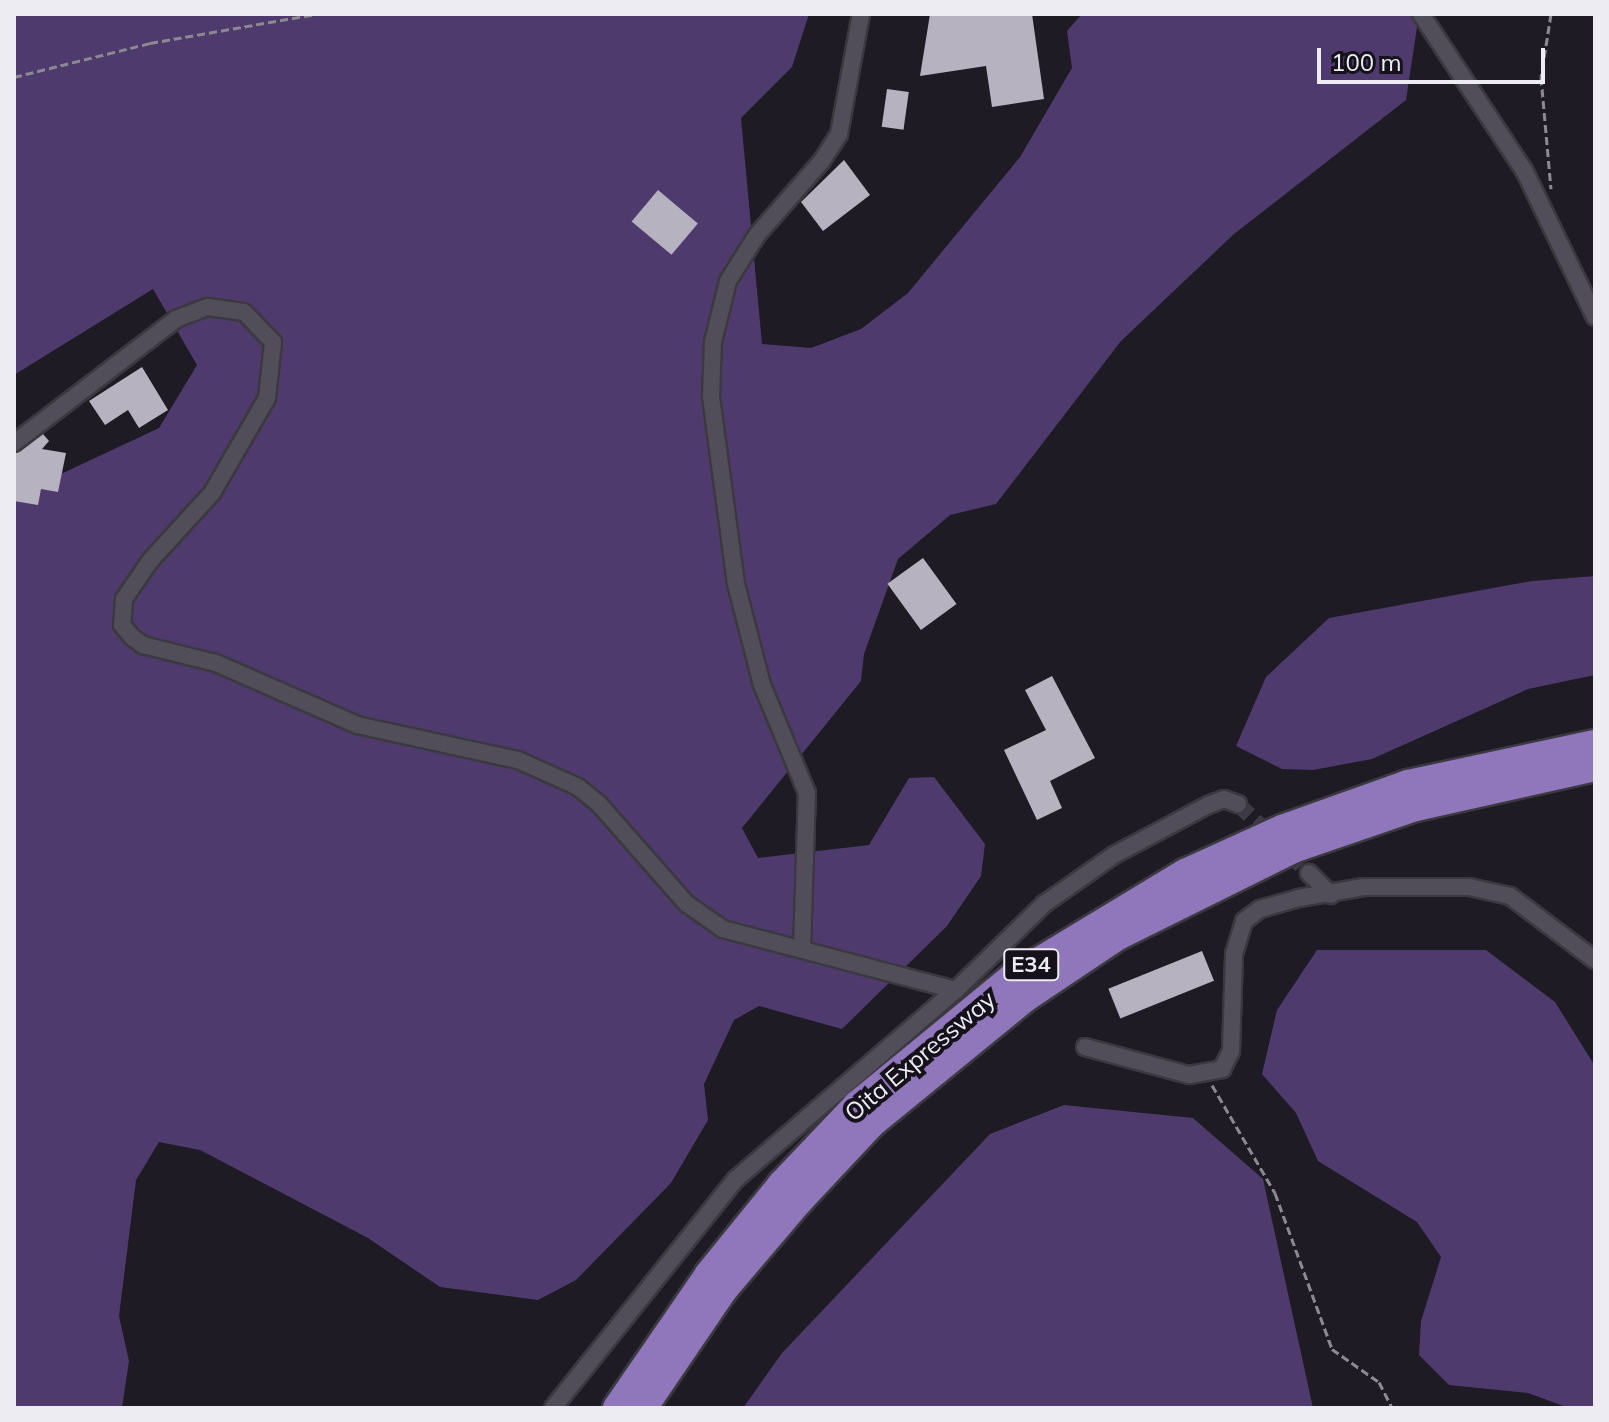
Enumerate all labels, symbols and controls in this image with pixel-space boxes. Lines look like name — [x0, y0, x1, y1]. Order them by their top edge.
scale bar — [1321, 32, 1549, 82]
text: 100 m — [1331, 47, 1402, 77]
road number: E34 — [1003, 947, 1059, 983]
street label: Oita Expressway — [839, 985, 1001, 1127]

